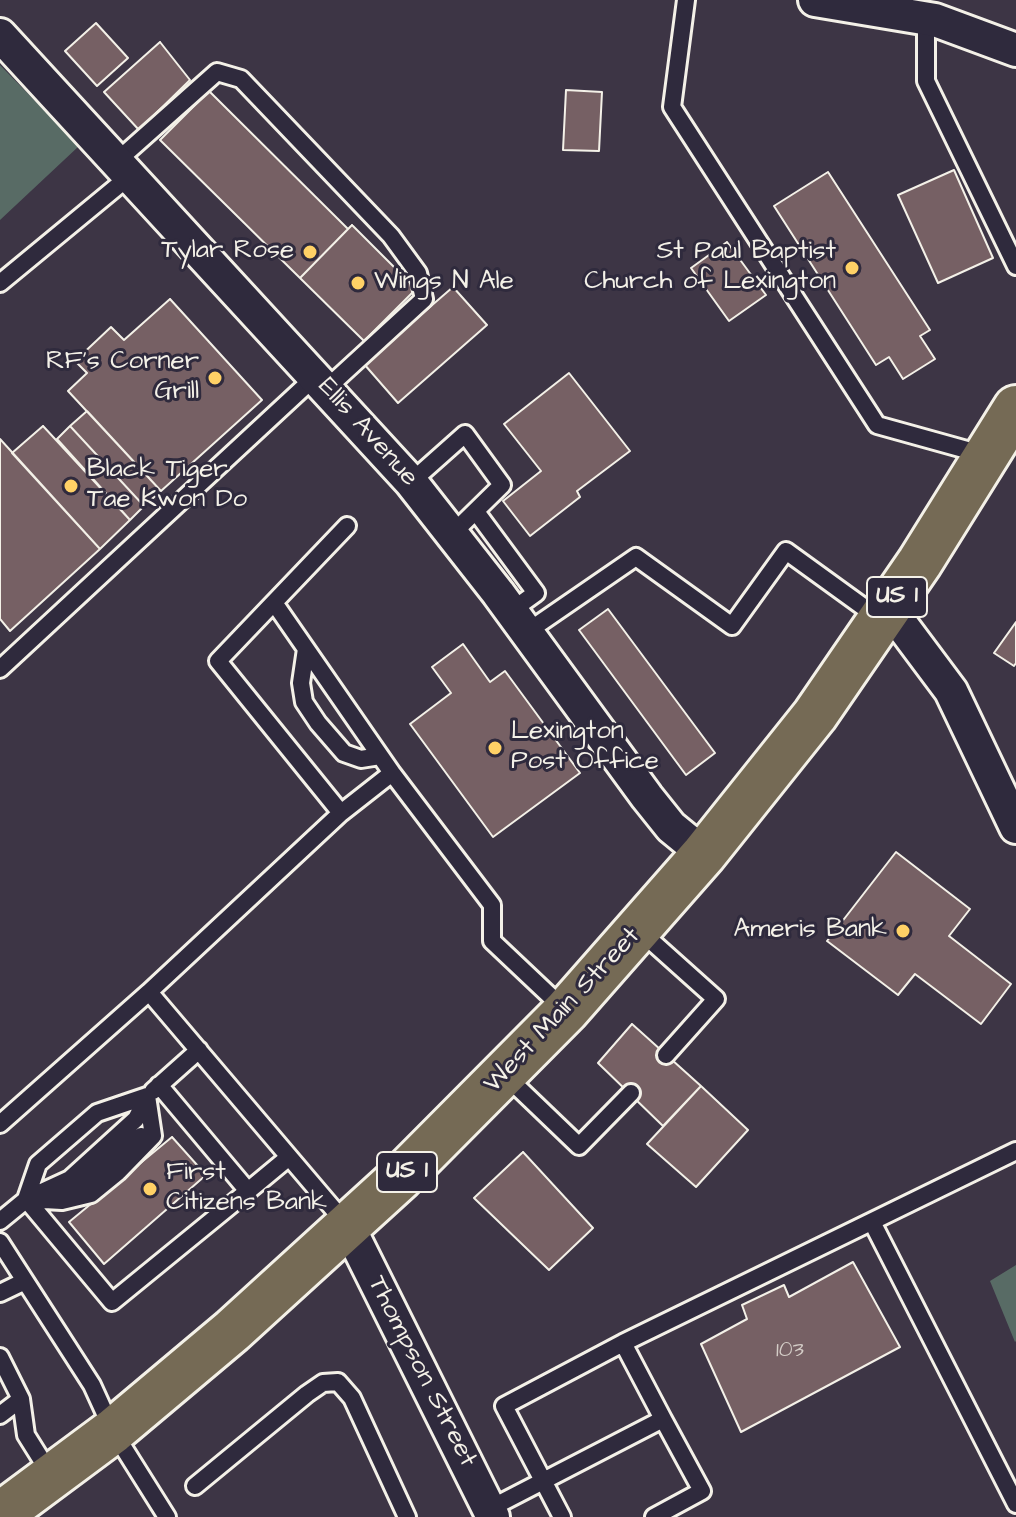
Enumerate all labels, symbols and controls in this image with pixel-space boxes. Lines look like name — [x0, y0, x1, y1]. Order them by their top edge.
place label: Tylar Rose — [161, 236, 294, 268]
place label: St Paul Baptist Church of Lexington — [584, 237, 836, 298]
marker: Tylar Rose — [301, 243, 319, 261]
marker: St Paul Baptist Church of Lexington — [843, 259, 861, 277]
place label: Wings N Ale — [374, 267, 514, 299]
marker: Wings N Ale — [349, 274, 367, 292]
place label: RF's Corner Grill — [46, 347, 199, 408]
marker: RF's Corner Grill — [206, 369, 224, 387]
street label: Ellis Avenue — [310, 372, 424, 494]
place label: Black Tiger Tae Kwon Do — [87, 455, 247, 516]
marker: Black Tiger Tae Kwon Do — [62, 477, 80, 495]
road number: US 1 — [867, 577, 927, 617]
place label: Lexington Post Office — [511, 717, 659, 778]
marker: Lexington Post Office — [486, 739, 504, 757]
place label: Ameris Bank — [734, 915, 887, 947]
street label: West Main Street — [478, 922, 648, 1100]
marker: Ameris Bank — [894, 922, 912, 940]
road number: US 1 — [377, 1152, 437, 1192]
place label: First Citizens Bank — [166, 1158, 327, 1220]
marker: First Citizens Bank — [141, 1180, 159, 1198]
street label: Thompson Street — [359, 1271, 483, 1473]
house number: 103 — [776, 1338, 804, 1364]

